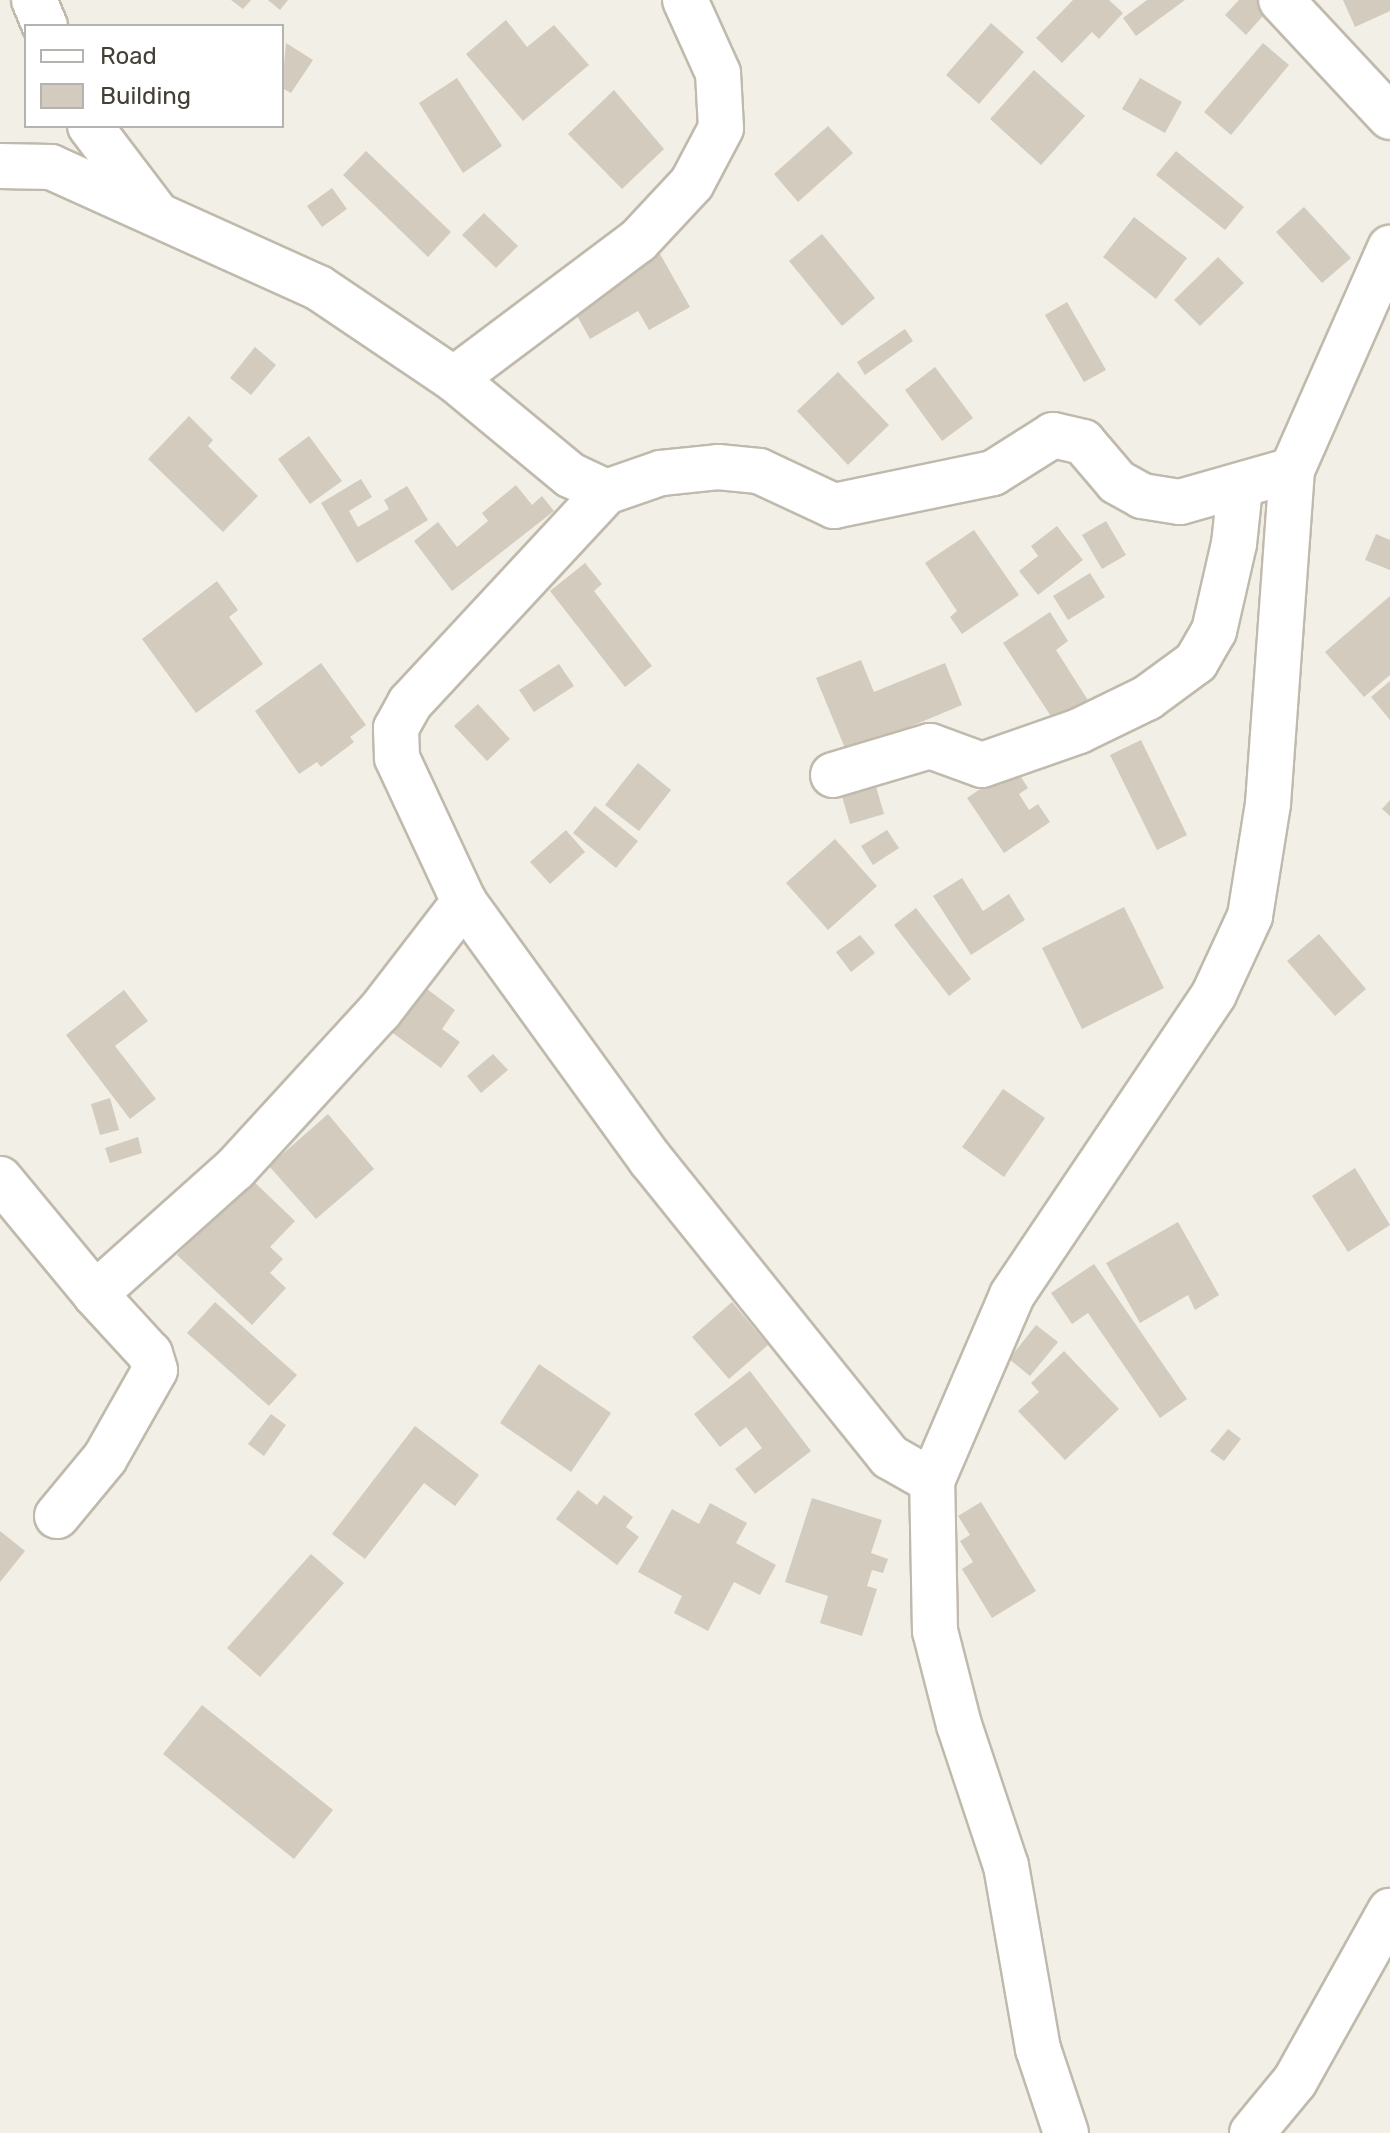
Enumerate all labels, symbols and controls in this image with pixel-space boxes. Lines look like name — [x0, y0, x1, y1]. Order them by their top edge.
legend — [24, 24, 284, 128]
text: Road — [100, 42, 157, 70]
text: Building — [100, 82, 191, 110]

